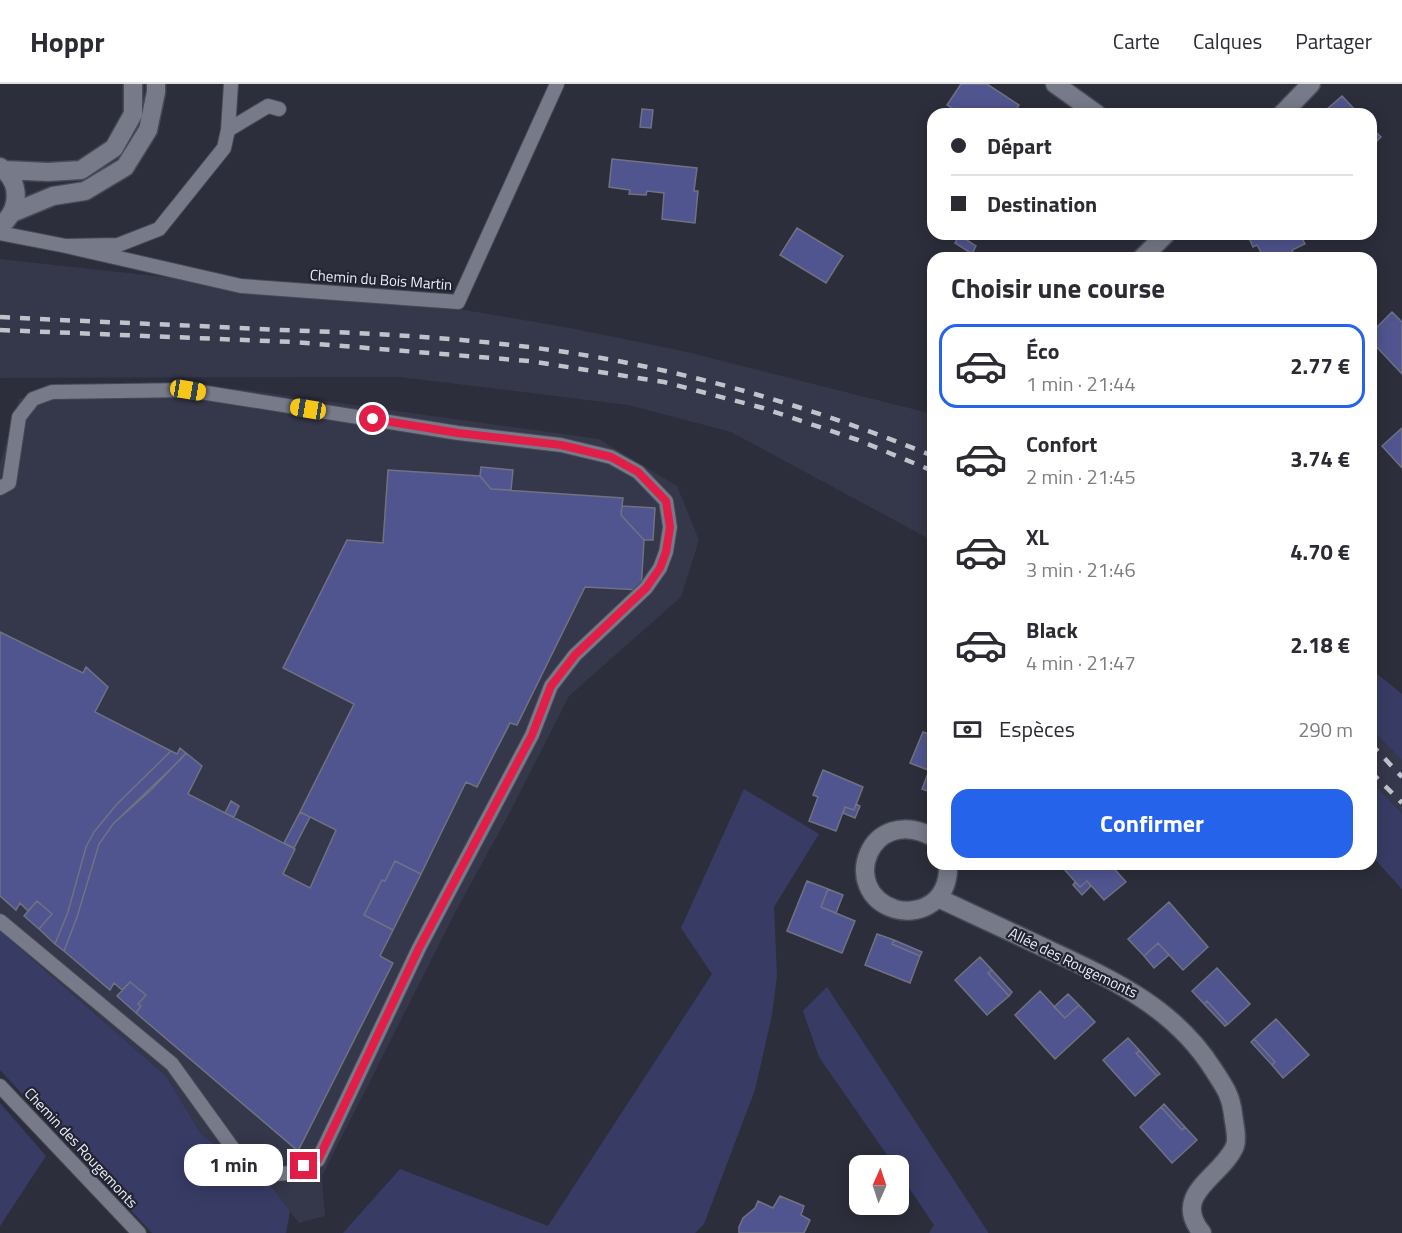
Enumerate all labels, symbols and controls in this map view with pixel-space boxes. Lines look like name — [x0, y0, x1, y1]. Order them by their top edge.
text: Hoppr — [30, 20, 105, 63]
text: Carte — [1113, 25, 1160, 57]
text: Calques — [1193, 25, 1262, 57]
text: Partager — [1295, 25, 1372, 57]
text: Départ — [987, 129, 1052, 163]
text: Destination — [987, 187, 1097, 221]
street label: Chemin du Bois Martin — [309, 263, 453, 296]
text: Choisir une course — [951, 267, 1165, 308]
text: Éco — [1026, 334, 1059, 368]
icon: car — [954, 339, 1008, 393]
text: 2.77 € — [1290, 349, 1350, 383]
text: 1 min · 21:44 — [1026, 368, 1136, 399]
car — [169, 378, 207, 402]
car — [289, 397, 327, 421]
route start — [359, 405, 386, 432]
text: Confort — [1026, 427, 1097, 461]
icon: car — [954, 432, 1008, 486]
text: 3.74 € — [1290, 442, 1350, 476]
text: 2 min · 21:45 — [1026, 461, 1136, 492]
text: XL — [1026, 520, 1049, 554]
icon: car — [954, 525, 1008, 579]
text: 4.70 € — [1290, 535, 1350, 569]
text: 3 min · 21:46 — [1026, 554, 1136, 585]
text: Black — [1026, 613, 1078, 647]
icon: car — [954, 618, 1008, 672]
text: 2.18 € — [1290, 628, 1350, 662]
text: 4 min · 21:47 — [1026, 647, 1136, 678]
text: Espèces — [999, 712, 1075, 746]
icon: cash — [951, 713, 984, 746]
text: 290 m — [1298, 714, 1353, 745]
button: Confirmer — [951, 789, 1353, 858]
street label: Allée des Rougemonts — [1005, 921, 1142, 1004]
street label: Chemin des Rougemonts — [19, 1082, 144, 1213]
callout: 1 min — [184, 1145, 283, 1187]
text: 1 min — [209, 1149, 258, 1180]
route end — [290, 1152, 317, 1179]
north arrow — [849, 1155, 909, 1215]
map controls — [849, 1155, 909, 1215]

